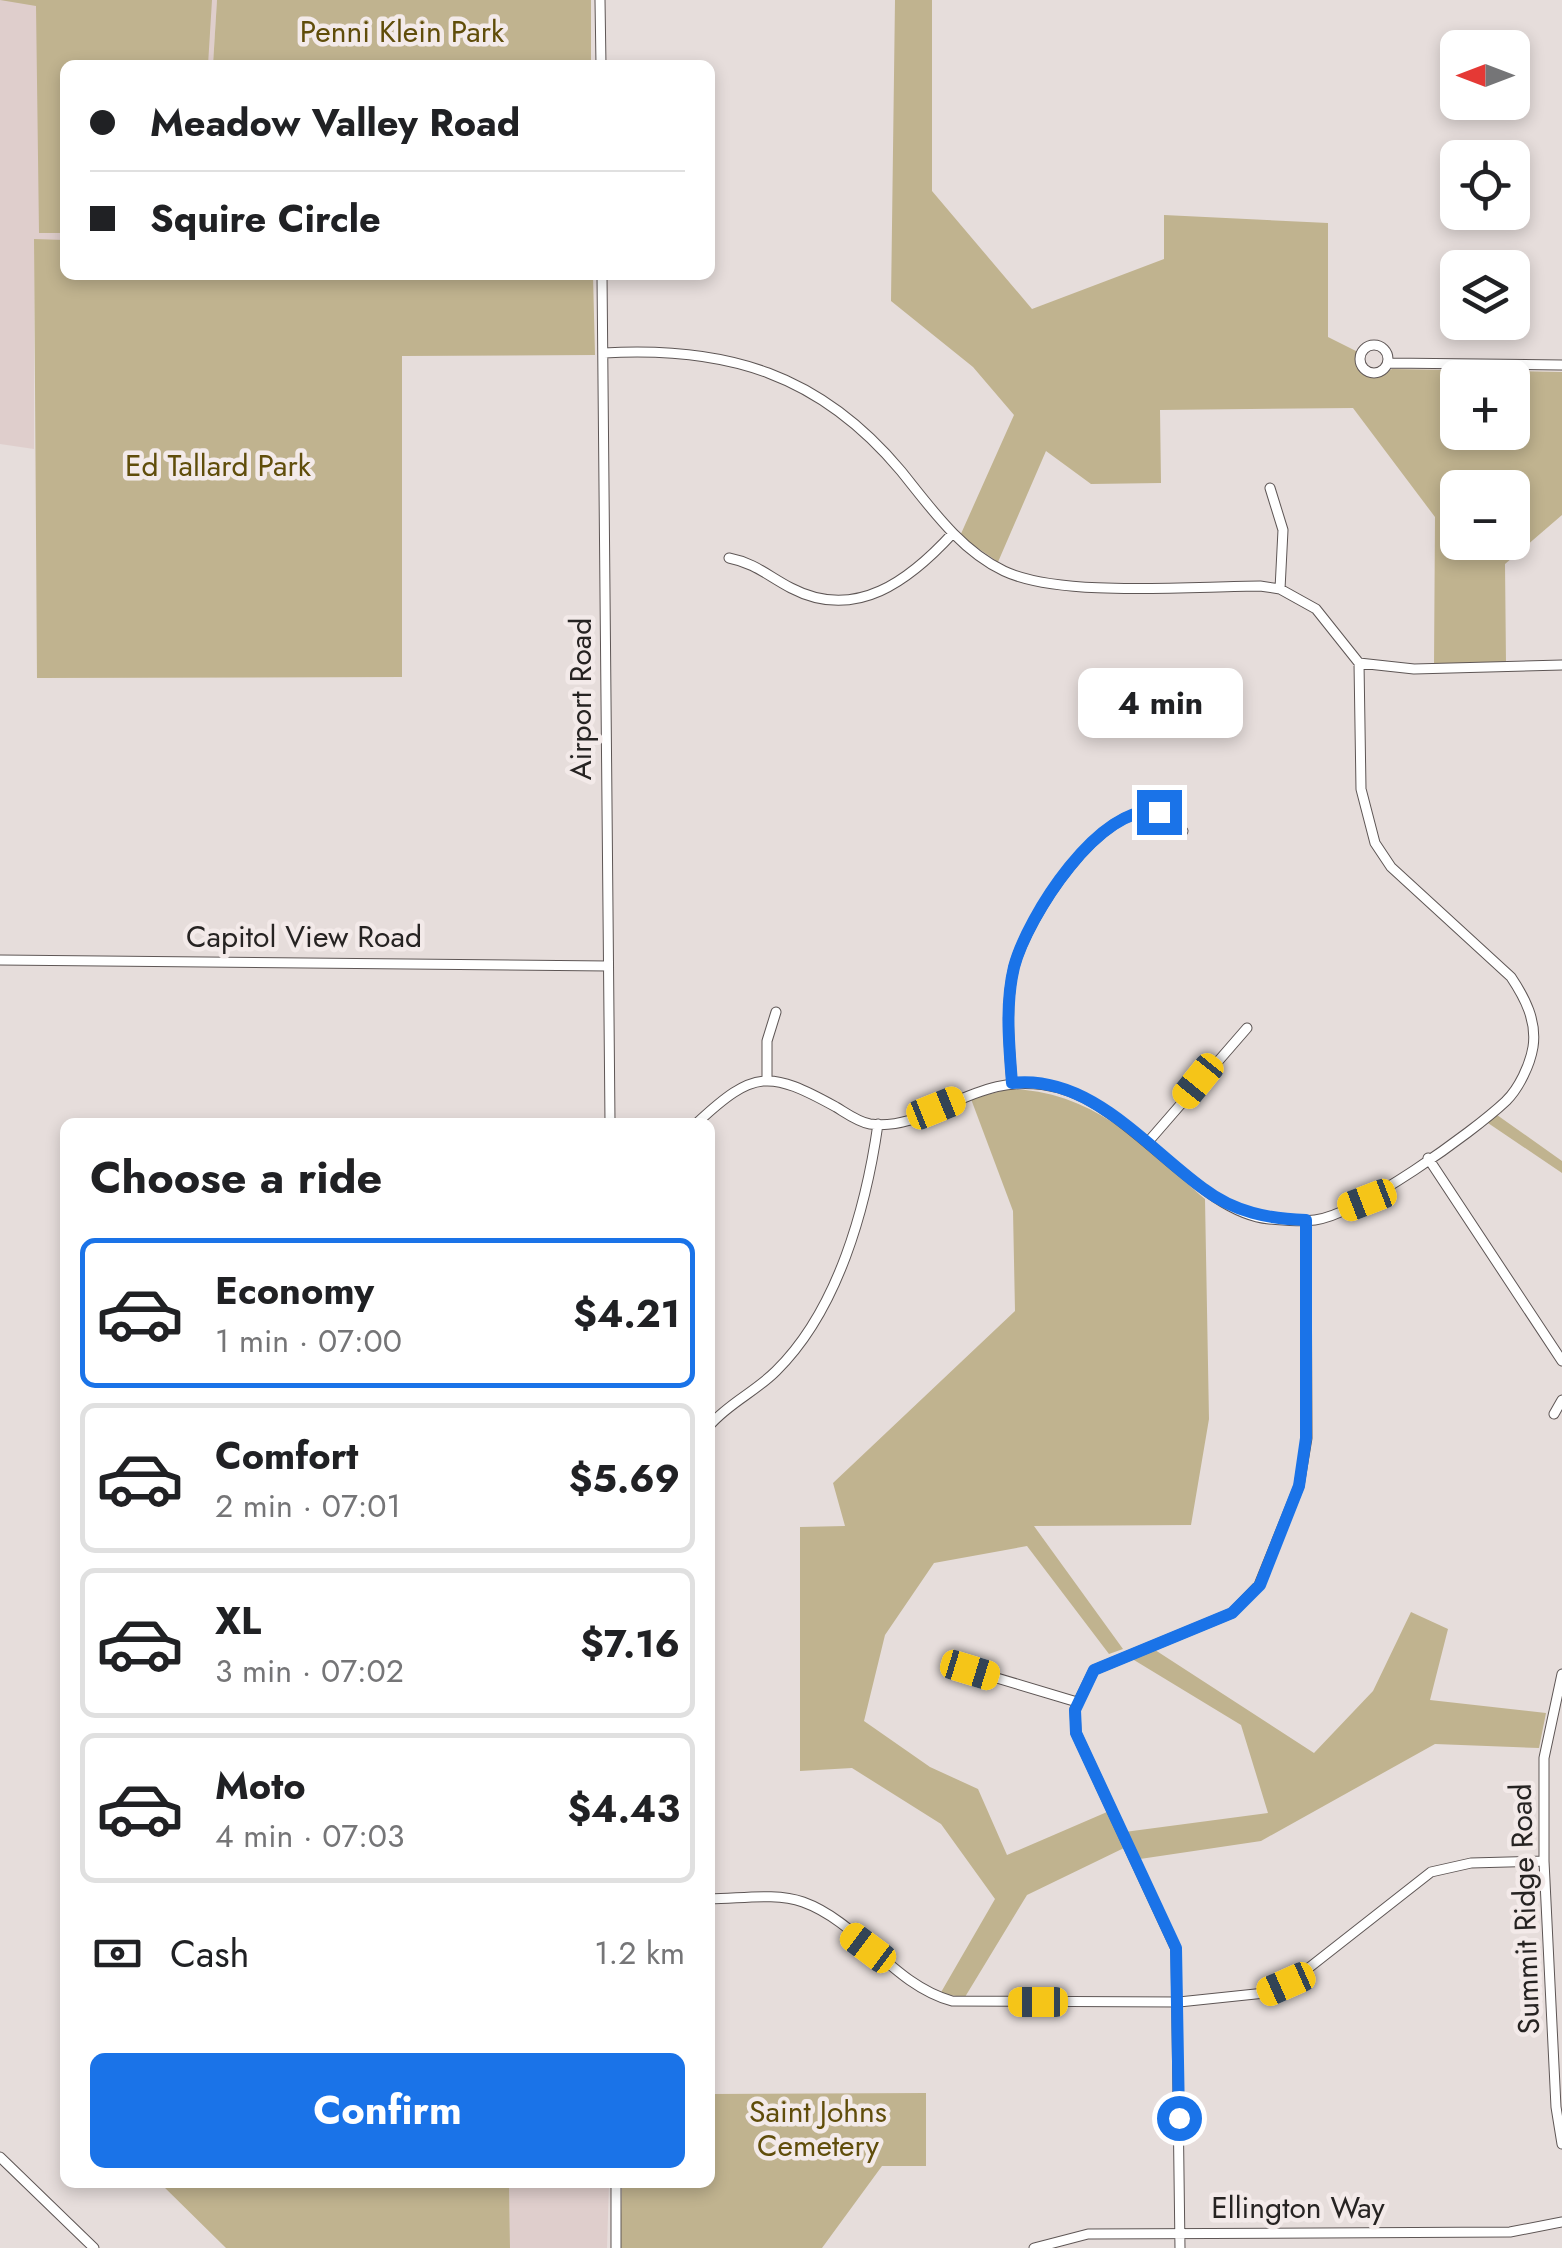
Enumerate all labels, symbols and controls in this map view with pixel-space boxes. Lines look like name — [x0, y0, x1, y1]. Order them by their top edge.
park label: Penni Klein Park — [300, 10, 505, 53]
north arrow — [1440, 30, 1530, 120]
map controls — [1440, 30, 1530, 560]
text: Meadow Valley Road — [150, 95, 520, 150]
button: locate — [1440, 140, 1530, 230]
text: Squire Circle — [150, 191, 381, 246]
button: layers — [1440, 250, 1530, 340]
button: + — [1440, 360, 1530, 450]
park label: Ed Tallard Park — [125, 444, 312, 487]
button: − — [1440, 470, 1530, 560]
street label: Airport Road — [559, 618, 602, 780]
callout: 4 min — [1076, 667, 1242, 737]
text: 4 min — [1118, 680, 1203, 726]
route end — [1137, 790, 1182, 835]
street label: Capitol View Road — [186, 915, 422, 958]
car — [1167, 1048, 1229, 1114]
car — [903, 1083, 969, 1133]
text: Choose a ride — [90, 1145, 382, 1210]
car — [1334, 1175, 1400, 1225]
text: Economy — [215, 1263, 374, 1318]
icon: car — [95, 1268, 185, 1358]
text: $4.21 — [573, 1286, 680, 1341]
text: 1 min · 07:00 — [215, 1318, 402, 1364]
text: Comfort — [215, 1428, 358, 1483]
icon: car — [95, 1433, 185, 1523]
text: $5.69 — [569, 1451, 680, 1506]
text: 2 min · 07:01 — [215, 1483, 401, 1529]
text: XL — [215, 1593, 261, 1648]
icon: car — [95, 1598, 185, 1688]
text: $7.16 — [580, 1616, 680, 1671]
car — [937, 1647, 1003, 1693]
text: 3 min · 07:02 — [215, 1648, 404, 1694]
text: Moto — [215, 1758, 306, 1813]
icon: car — [95, 1763, 185, 1853]
text: $4.43 — [567, 1781, 680, 1836]
street label: Summit Ridge Road — [1499, 1783, 1550, 2035]
text: 4 min · 07:03 — [215, 1813, 404, 1859]
car — [835, 1918, 901, 1978]
icon: cash — [90, 1926, 145, 1981]
text: Cash — [170, 1926, 250, 1981]
text: 1.2 km — [594, 1930, 685, 1976]
car — [1252, 1958, 1320, 2010]
car — [1008, 1987, 1068, 2017]
button: Confirm — [90, 2053, 685, 2168]
park label: Saint Johns Cemetery — [749, 2090, 887, 2167]
route start — [1157, 2096, 1202, 2141]
street label: Ellington Way — [1211, 2186, 1386, 2229]

